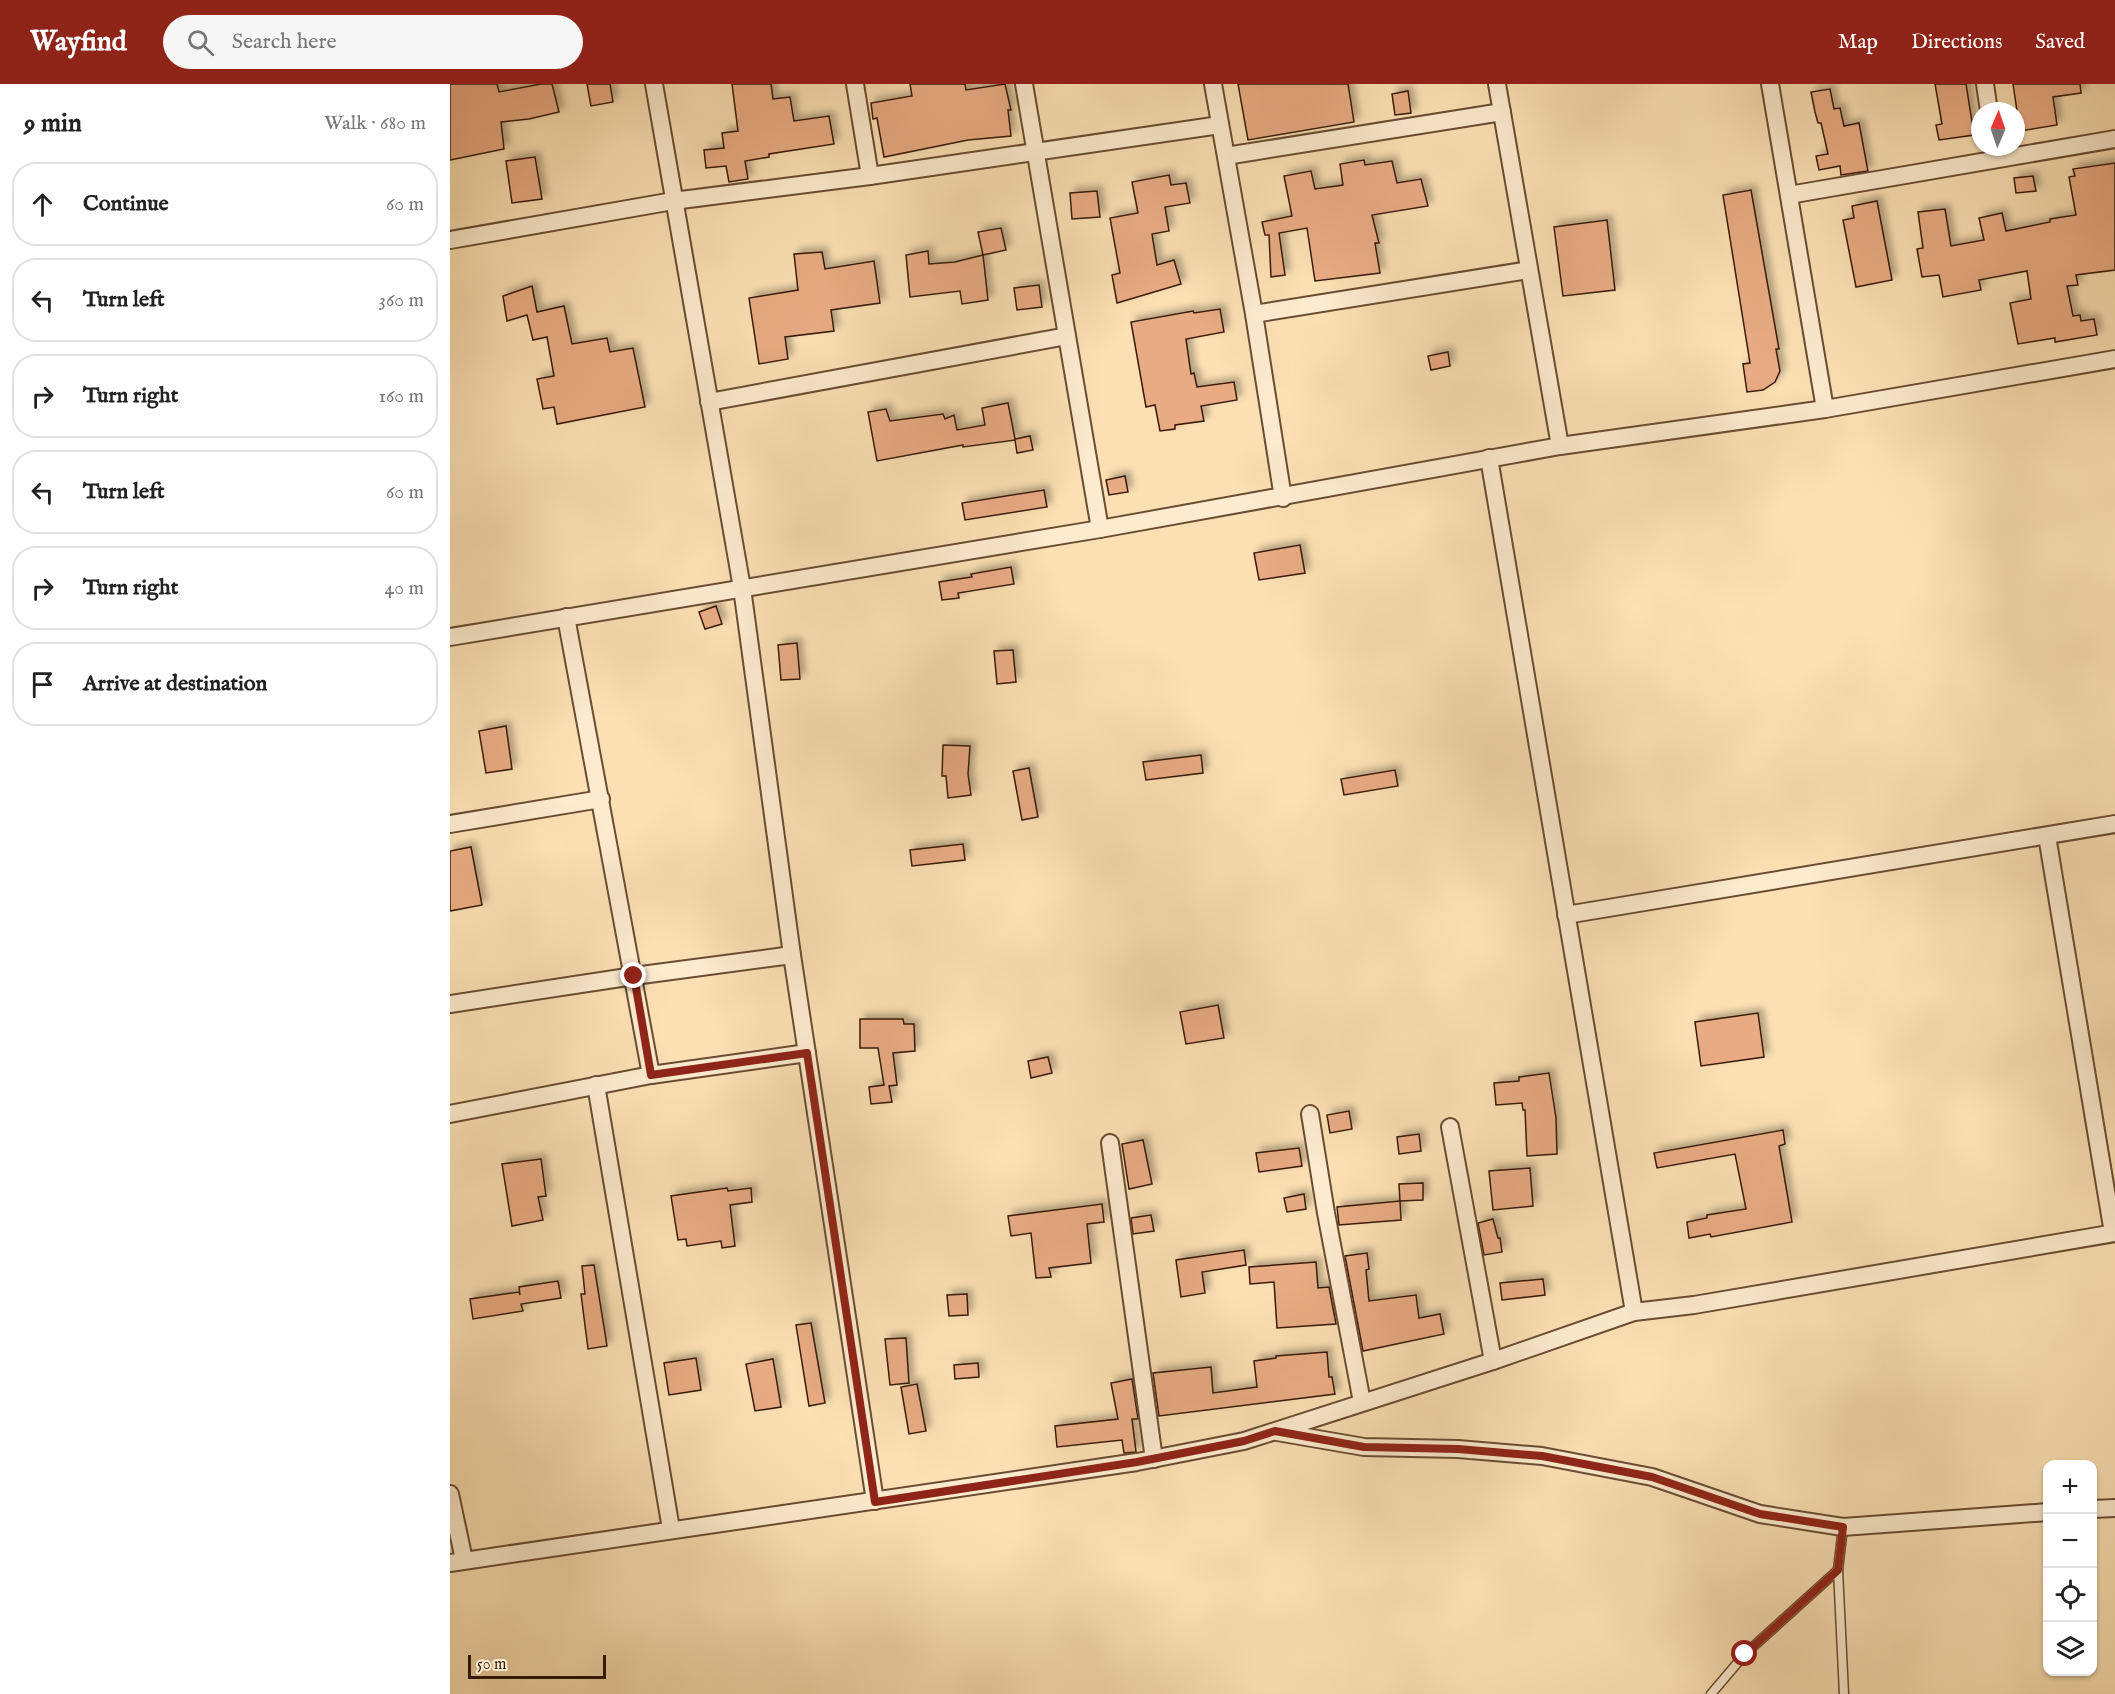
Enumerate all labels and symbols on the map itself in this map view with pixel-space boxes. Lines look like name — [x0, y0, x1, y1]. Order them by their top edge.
north arrow — [1971, 102, 2025, 156]
route end — [620, 962, 646, 988]
route start — [1731, 1640, 1757, 1666]
scale bar — [468, 1652, 606, 1680]

